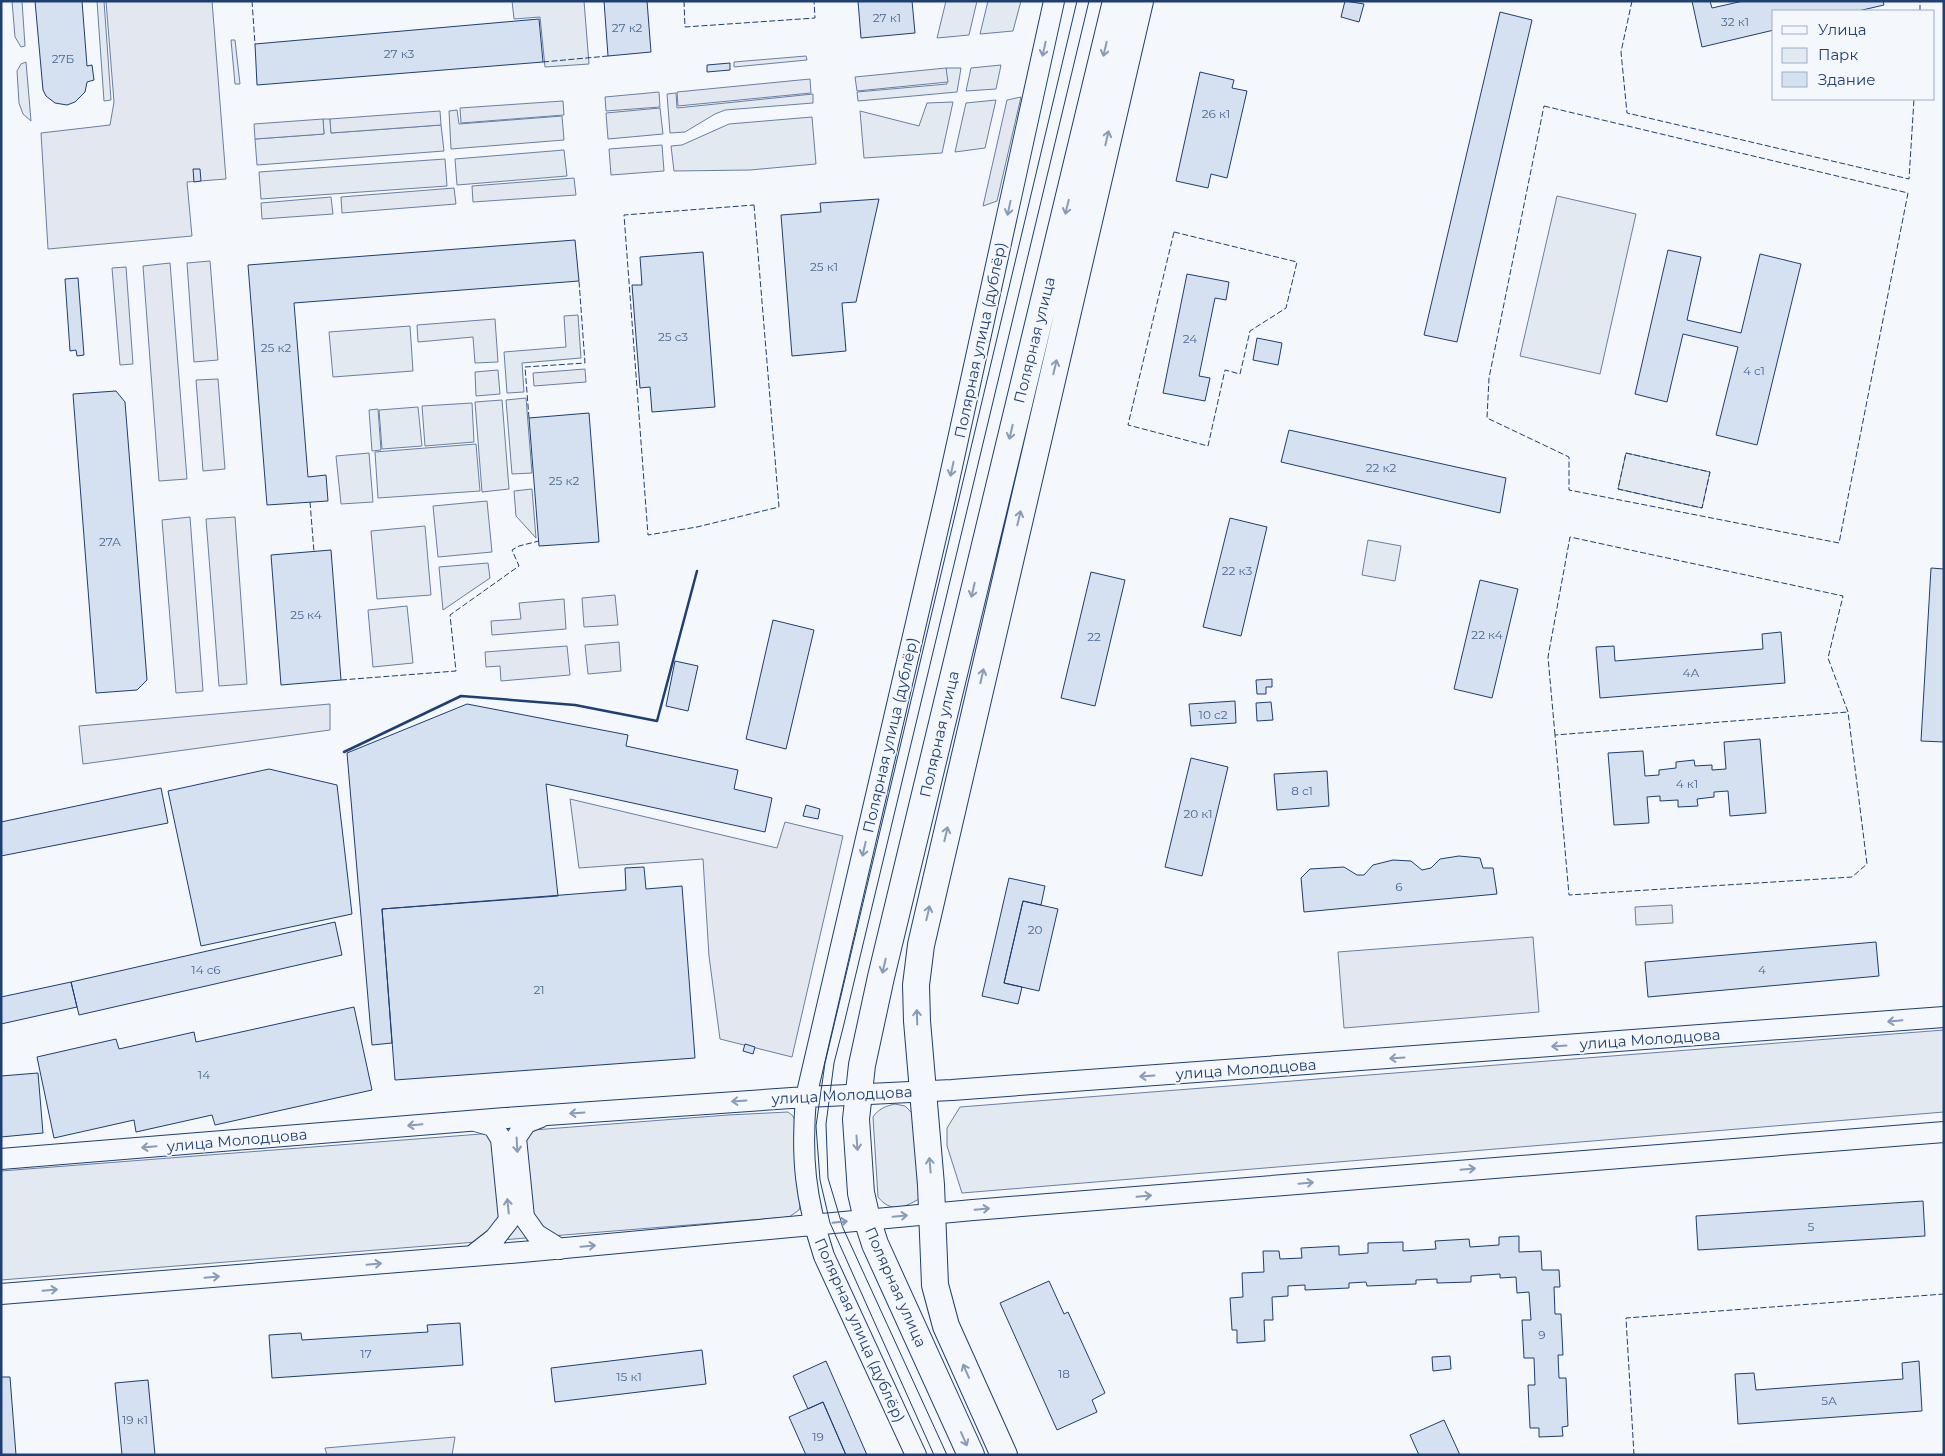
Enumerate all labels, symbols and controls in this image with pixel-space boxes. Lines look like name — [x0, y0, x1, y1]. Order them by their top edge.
house number: 27 к1 — [873, 10, 901, 25]
legend — [1772, 10, 1935, 100]
house number: 32 к1 — [1721, 14, 1749, 29]
house number: 27 к2 — [612, 20, 643, 35]
text: Улица — [1818, 20, 1866, 39]
one-way arrow — [1038, 40, 1048, 56]
one-way arrow — [1100, 40, 1109, 56]
text: Парк — [1818, 45, 1858, 64]
house number: 27 к3 — [384, 46, 415, 61]
house number: 27Б — [52, 51, 75, 66]
text: Здание — [1818, 70, 1876, 89]
house number: 26 к1 — [1202, 106, 1230, 121]
one-way arrow — [1103, 131, 1112, 147]
one-way arrow — [1062, 198, 1071, 214]
one-way arrow — [1004, 199, 1013, 215]
street label: Полярная улица (дублёр) — [950, 240, 1010, 440]
house number: 25 к1 — [810, 259, 838, 274]
street label: Полярная улица — [1009, 275, 1059, 405]
house number: 25 с3 — [658, 329, 688, 344]
house number: 24 — [1183, 331, 1197, 346]
house number: 25 к2 — [261, 340, 291, 355]
one-way arrow — [1051, 359, 1060, 375]
house number: 4 с1 — [1743, 363, 1765, 378]
one-way arrow — [1006, 424, 1015, 440]
one-way arrow — [947, 460, 956, 476]
house number: 22 к2 — [1366, 460, 1396, 475]
house number: 25 к2 — [549, 473, 579, 488]
one-way arrow — [1015, 510, 1024, 526]
house number: 27А — [99, 534, 121, 549]
house number: 22 к3 — [1222, 563, 1252, 578]
one-way arrow — [968, 582, 977, 598]
house number: 25 к4 — [290, 607, 322, 622]
house number: 22 к4 — [1471, 627, 1503, 642]
house number: 22 — [1087, 629, 1101, 644]
street label: Полярная улица (дублёр) — [858, 635, 922, 835]
house number: 4А — [1683, 665, 1699, 680]
one-way arrow — [978, 668, 987, 684]
street label: Полярная улица — [915, 669, 963, 799]
house number: 10 с2 — [1199, 707, 1228, 722]
house number: 4 к1 — [1676, 776, 1698, 791]
house number: 8 с1 — [1291, 783, 1313, 798]
house number: 20 к1 — [1183, 806, 1213, 821]
one-way arrow — [942, 827, 951, 843]
one-way arrow — [859, 840, 868, 856]
house number: 6 — [1395, 879, 1403, 894]
one-way arrow — [924, 906, 933, 922]
house number: 20 — [1028, 922, 1042, 937]
one-way arrow — [879, 958, 888, 974]
house number: 14 с6 — [191, 962, 221, 977]
house number: 4 — [1758, 962, 1766, 977]
house number: 21 — [533, 982, 545, 997]
one-way arrow — [912, 1009, 922, 1026]
one-way arrow — [1887, 1016, 1903, 1025]
street label: улица Молодцова — [1578, 1025, 1721, 1053]
one-way arrow — [1551, 1041, 1567, 1050]
one-way arrow — [1389, 1053, 1405, 1062]
street label: улица Молодцова — [1174, 1055, 1317, 1083]
house number: 14 — [198, 1067, 210, 1082]
one-way arrow — [1139, 1072, 1155, 1081]
street label: улица Молодцова — [770, 1082, 913, 1108]
one-way arrow — [732, 1097, 748, 1106]
one-way arrow — [570, 1108, 586, 1117]
one-way arrow — [408, 1120, 424, 1130]
street label: улица Молодцова — [165, 1124, 308, 1156]
one-way arrow — [853, 1134, 862, 1150]
one-way arrow — [512, 1136, 522, 1153]
one-way arrow — [141, 1142, 157, 1151]
one-way arrow — [925, 1157, 934, 1173]
one-way arrow — [1459, 1165, 1475, 1174]
one-way arrow — [1297, 1178, 1313, 1187]
one-way arrow — [1135, 1191, 1151, 1201]
one-way arrow — [503, 1198, 513, 1214]
one-way arrow — [973, 1204, 989, 1214]
one-way arrow — [892, 1212, 908, 1221]
one-way arrow — [832, 1217, 848, 1227]
house number: 5 — [1808, 1219, 1815, 1234]
street label: Полярная улица — [861, 1224, 931, 1350]
street label: Полярная улица (дублёр) — [811, 1235, 909, 1425]
one-way arrow — [580, 1241, 596, 1251]
one-way arrow — [366, 1259, 382, 1269]
one-way arrow — [204, 1272, 220, 1282]
one-way arrow — [42, 1285, 58, 1295]
house number: 9 — [1538, 1327, 1546, 1342]
house number: 17 — [360, 1346, 372, 1361]
one-way arrow — [960, 1364, 970, 1379]
house number: 18 — [1058, 1366, 1070, 1381]
house number: 15 к1 — [616, 1369, 642, 1384]
house number: 5А — [1821, 1393, 1837, 1408]
house number: 19 к1 — [122, 1412, 148, 1427]
house number: 19 — [812, 1429, 824, 1444]
one-way arrow — [960, 1431, 970, 1446]

